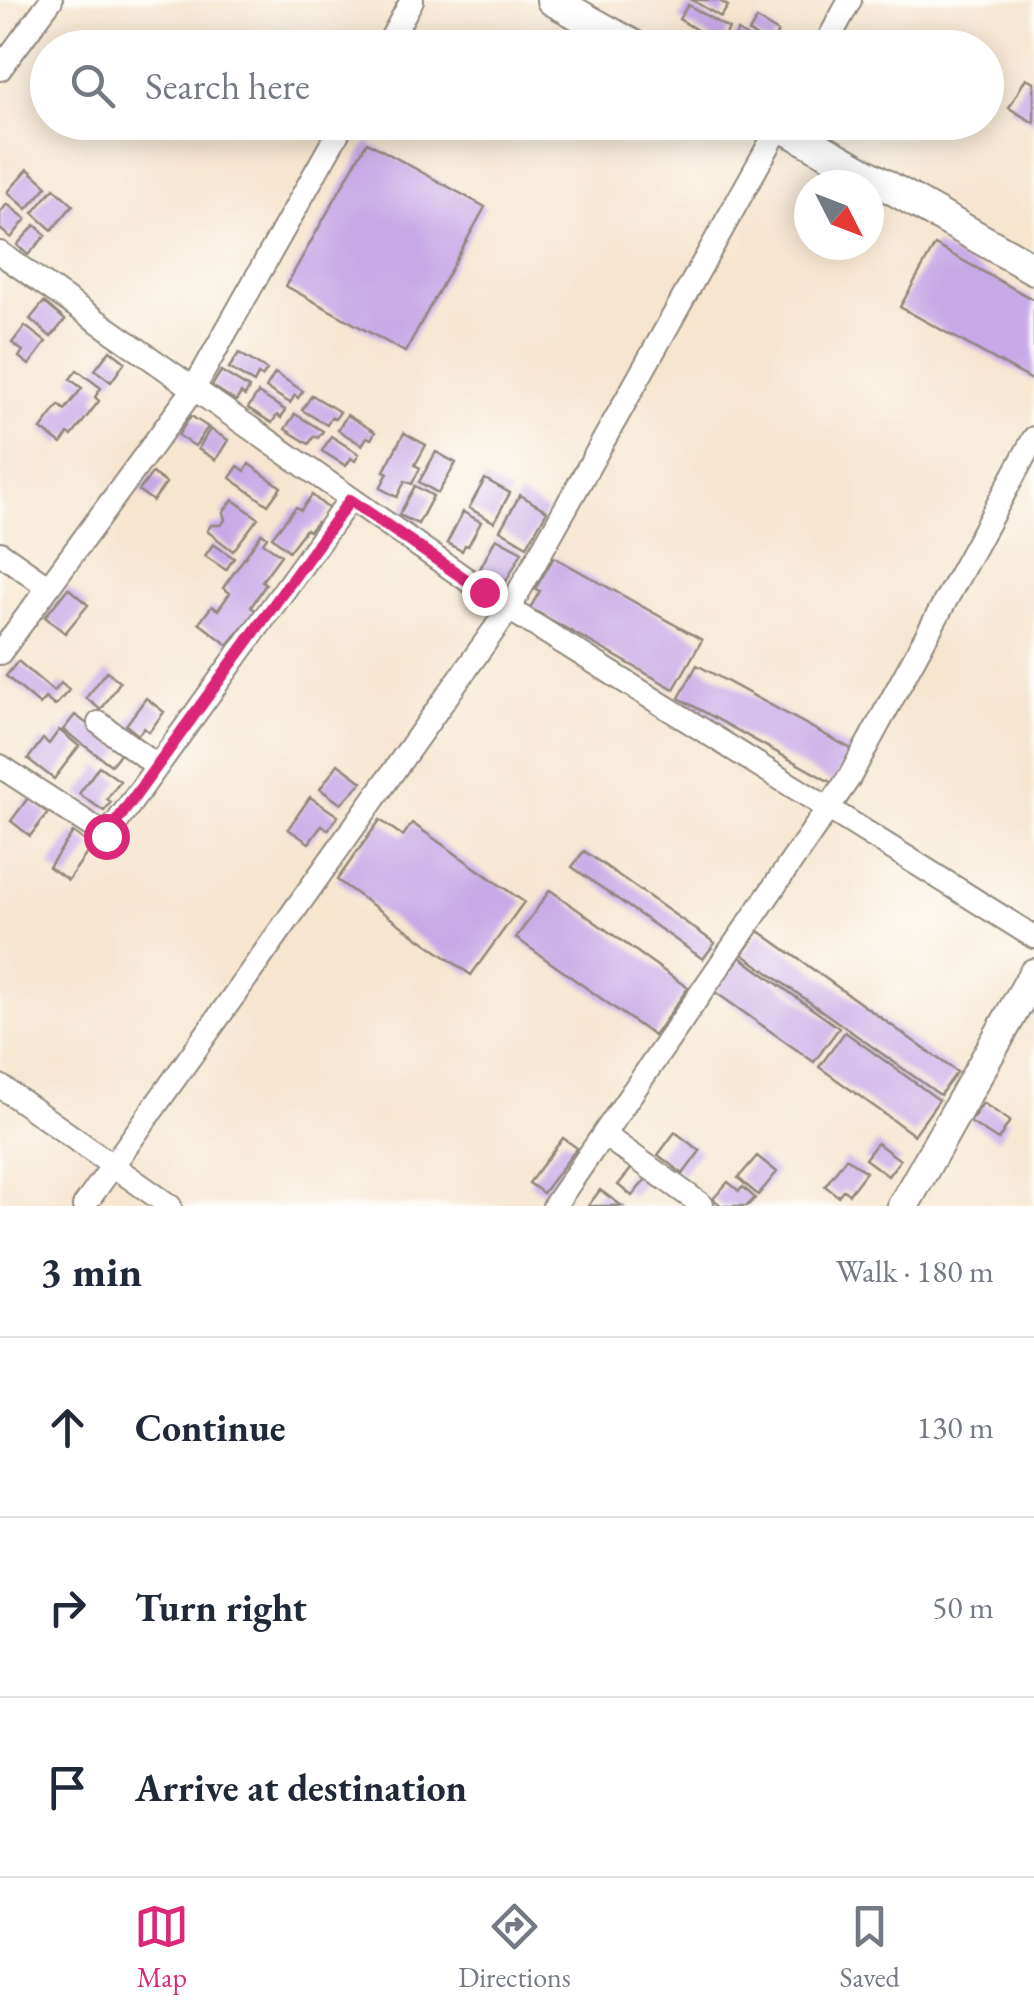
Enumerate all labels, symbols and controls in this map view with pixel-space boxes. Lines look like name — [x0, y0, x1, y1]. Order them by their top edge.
search box — [30, 30, 1004, 140]
icon: search — [65, 58, 120, 113]
text: Search here — [145, 61, 310, 110]
north arrow — [794, 170, 884, 260]
route end — [462, 570, 508, 616]
route start — [84, 814, 130, 860]
text: 3 min — [40, 1244, 142, 1299]
text: Walk · 180 m — [836, 1250, 994, 1292]
icon: ahead — [40, 1400, 95, 1455]
text: Continue — [135, 1403, 286, 1452]
text: 130 m — [917, 1406, 994, 1448]
icon: right — [40, 1580, 95, 1635]
text: Turn right — [135, 1583, 307, 1632]
text: 50 m — [932, 1586, 994, 1628]
icon: arrive — [40, 1760, 95, 1815]
text: Arrive at destination — [135, 1763, 467, 1812]
tab: Map — [134, 1899, 189, 1995]
tab: Directions — [458, 1899, 571, 1995]
tab: Saved — [840, 1899, 900, 1995]

